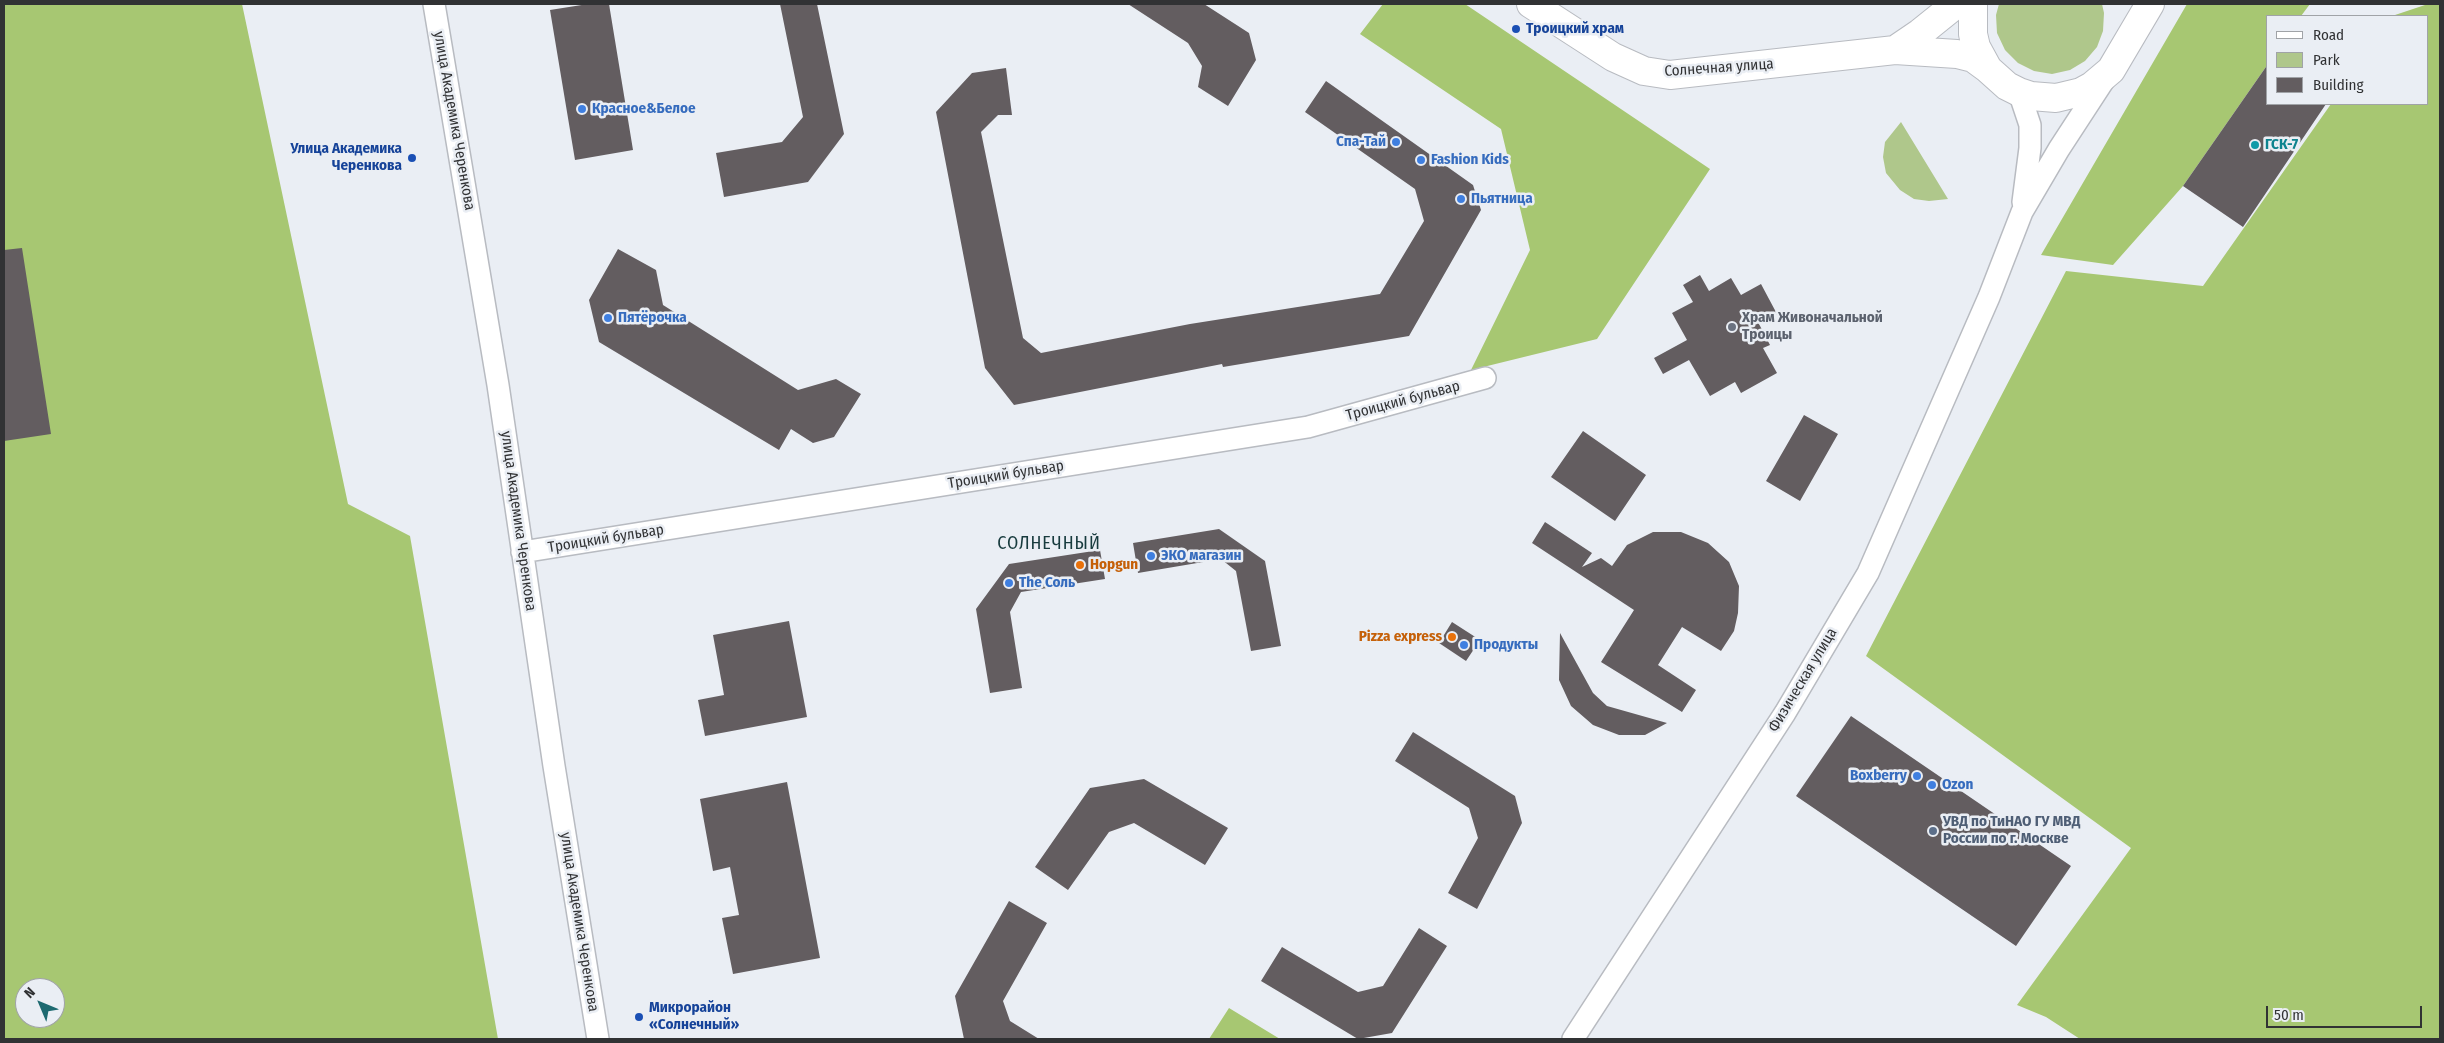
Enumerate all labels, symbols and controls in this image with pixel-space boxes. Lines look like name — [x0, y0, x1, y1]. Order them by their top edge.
legend — [2266, 15, 2429, 105]
place label: Троицкий храм — [1526, 20, 1624, 38]
marker: Троицкий храм — [1510, 23, 1522, 35]
text: Road — [2313, 26, 2344, 44]
street label: улица Академика Черенкова — [429, 30, 479, 212]
text: Park — [2313, 51, 2340, 69]
street label: Солнечная улица — [1664, 55, 1774, 81]
text: Building — [2313, 76, 2364, 94]
place label: Красное&Белое — [592, 100, 695, 118]
marker: Красное&Белое — [576, 103, 588, 115]
place label: Спа-Тай — [1336, 133, 1386, 151]
marker: Спа-Тай — [1390, 136, 1402, 148]
place label: ГСК-7 — [2265, 136, 2298, 154]
marker: ГСК-7 — [2249, 139, 2261, 151]
place label: Улица Академика Черенкова — [290, 140, 402, 175]
place label: Fashion Kids — [1431, 151, 1509, 169]
marker: Улица Академика Черенкова — [406, 152, 418, 164]
marker: Fashion Kids — [1415, 154, 1427, 166]
place label: Пьятница — [1471, 190, 1533, 208]
marker: Пьятница — [1455, 193, 1467, 205]
place label: Пятёрочка — [618, 309, 687, 327]
place label: Храм Живоначальной Троицы — [1742, 309, 1883, 344]
marker: Пятёрочка — [602, 312, 614, 324]
marker: Храм Живоначальной Троицы — [1726, 321, 1738, 333]
street label: Троицкий бульвар — [1344, 377, 1462, 425]
street label: улица Академика Черенкова — [496, 430, 540, 612]
street label: Троицкий бульвар — [947, 457, 1065, 493]
street label: Троицкий бульвар — [547, 521, 665, 557]
district label: СОЛНЕЧНЫЙ — [996, 533, 1102, 555]
place label: ЭКО магазин — [1161, 547, 1242, 565]
marker: ЭКО магазин — [1145, 550, 1157, 562]
place label: Hopgun — [1090, 556, 1138, 574]
marker: Hopgun — [1074, 559, 1086, 571]
place label: The Соль — [1019, 574, 1075, 592]
marker: The Соль — [1003, 577, 1015, 589]
street label: Физическая улица — [1765, 625, 1841, 735]
place label: Pizza express — [1359, 628, 1442, 646]
marker: Pizza express — [1446, 631, 1458, 643]
place label: Продукты — [1474, 636, 1538, 654]
marker: Продукты — [1458, 639, 1470, 651]
place label: Boxberry — [1850, 767, 1907, 785]
marker: Boxberry — [1911, 770, 1923, 782]
place label: Ozon — [1942, 776, 1973, 794]
marker: Ozon — [1926, 779, 1938, 791]
place label: УВД по ТиНАО ГУ МВД России по г. Москве — [1943, 813, 2080, 848]
marker: УВД по ТиНАО ГУ МВД России по г. Москве — [1927, 825, 1939, 837]
street label: улица Академика Черенкова — [556, 831, 602, 1013]
north arrow — [15, 978, 65, 1028]
text: N — [21, 984, 39, 1002]
scale bar — [2269, 996, 2425, 1028]
place label: Микрорайон «Солнечный» — [649, 999, 739, 1034]
text: 50 m — [2274, 1006, 2304, 1024]
marker: Микрорайон «Солнечный» — [633, 1011, 645, 1023]

